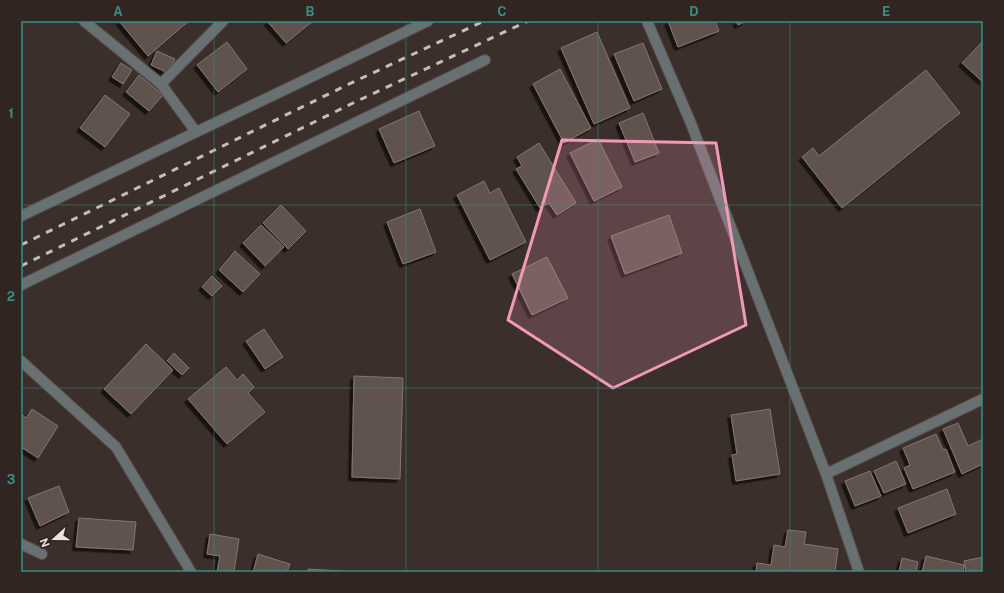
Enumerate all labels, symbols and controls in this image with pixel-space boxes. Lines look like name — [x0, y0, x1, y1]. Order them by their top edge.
text: A — [113, 4, 123, 19]
text: B — [306, 4, 315, 19]
text: C — [497, 4, 507, 19]
text: D — [689, 4, 699, 19]
text: E — [882, 4, 890, 19]
text: 1 — [8, 106, 14, 121]
text: 2 — [7, 289, 15, 304]
text: 3 — [7, 472, 16, 487]
north arrow — [34, 519, 74, 559]
text: N — [38, 536, 52, 549]

